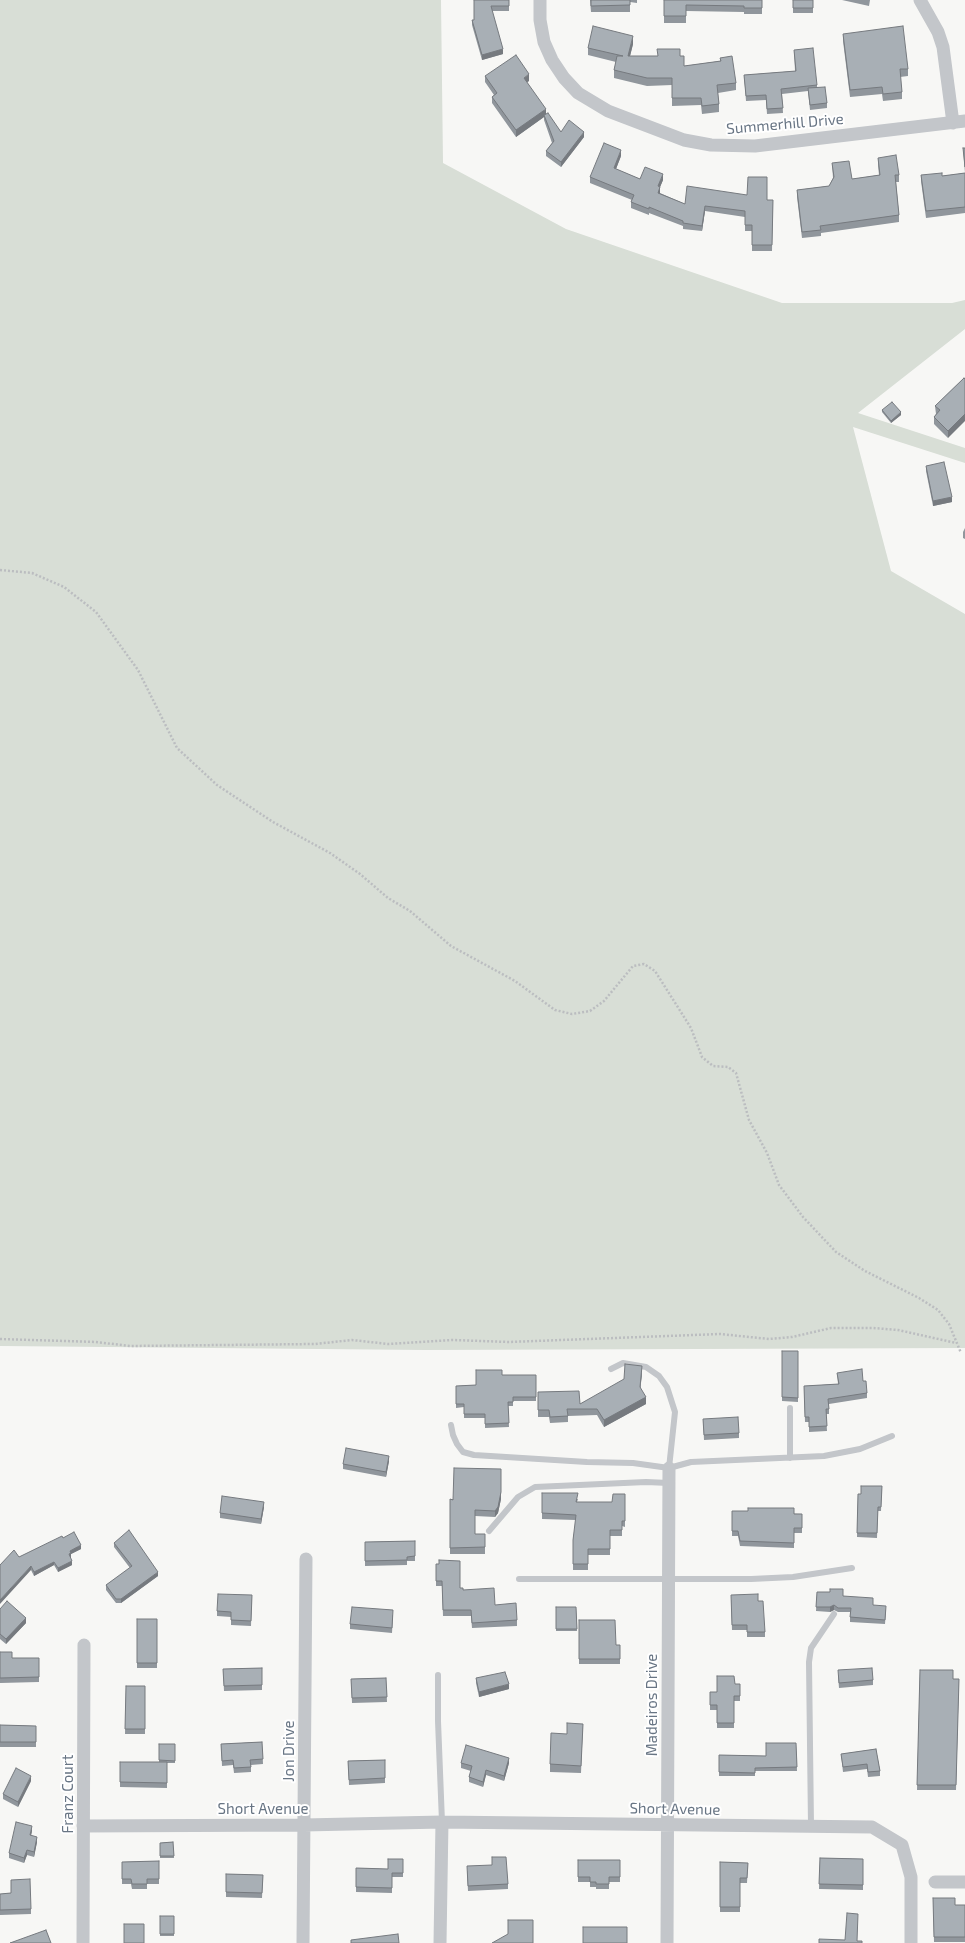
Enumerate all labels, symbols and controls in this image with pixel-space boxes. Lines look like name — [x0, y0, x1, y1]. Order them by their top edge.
street label: Summerhill Drive — [726, 110, 844, 138]
street label: Madeiros Drive — [643, 1654, 661, 1756]
street label: Jon Drive — [280, 1720, 298, 1782]
street label: Franz Court — [59, 1754, 77, 1834]
street label: Short Avenue — [629, 1799, 721, 1819]
street label: Short Avenue — [218, 1800, 308, 1818]

